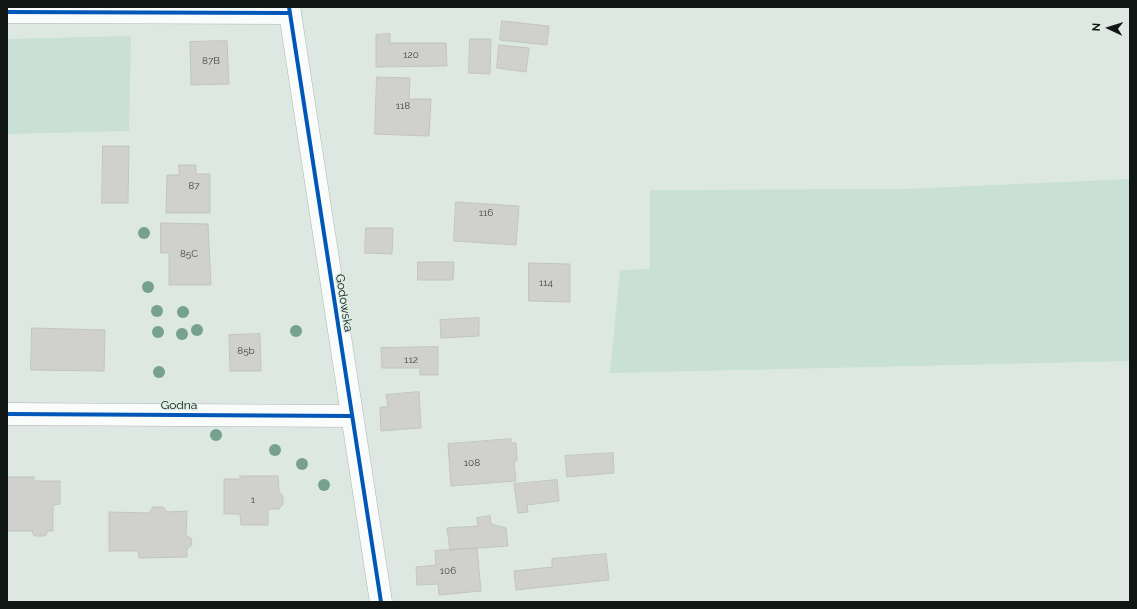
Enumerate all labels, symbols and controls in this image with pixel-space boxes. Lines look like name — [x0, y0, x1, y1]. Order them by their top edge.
north arrow — [1089, 8, 1129, 48]
text: N — [1090, 22, 1103, 32]
house number: 120 — [403, 49, 419, 61]
house number: 87B — [202, 55, 220, 67]
house number: 118 — [396, 100, 410, 112]
house number: 87 — [188, 180, 200, 192]
house number: 116 — [479, 207, 493, 219]
house number: 85C — [180, 248, 198, 260]
street label: Godowska — [332, 273, 356, 333]
house number: 114 — [539, 277, 553, 289]
house number: 85b — [237, 345, 255, 357]
house number: 112 — [404, 354, 418, 366]
street label: Godna — [161, 398, 197, 412]
house number: 108 — [464, 457, 480, 469]
house number: 1 — [251, 494, 255, 506]
house number: 106 — [440, 565, 456, 577]

